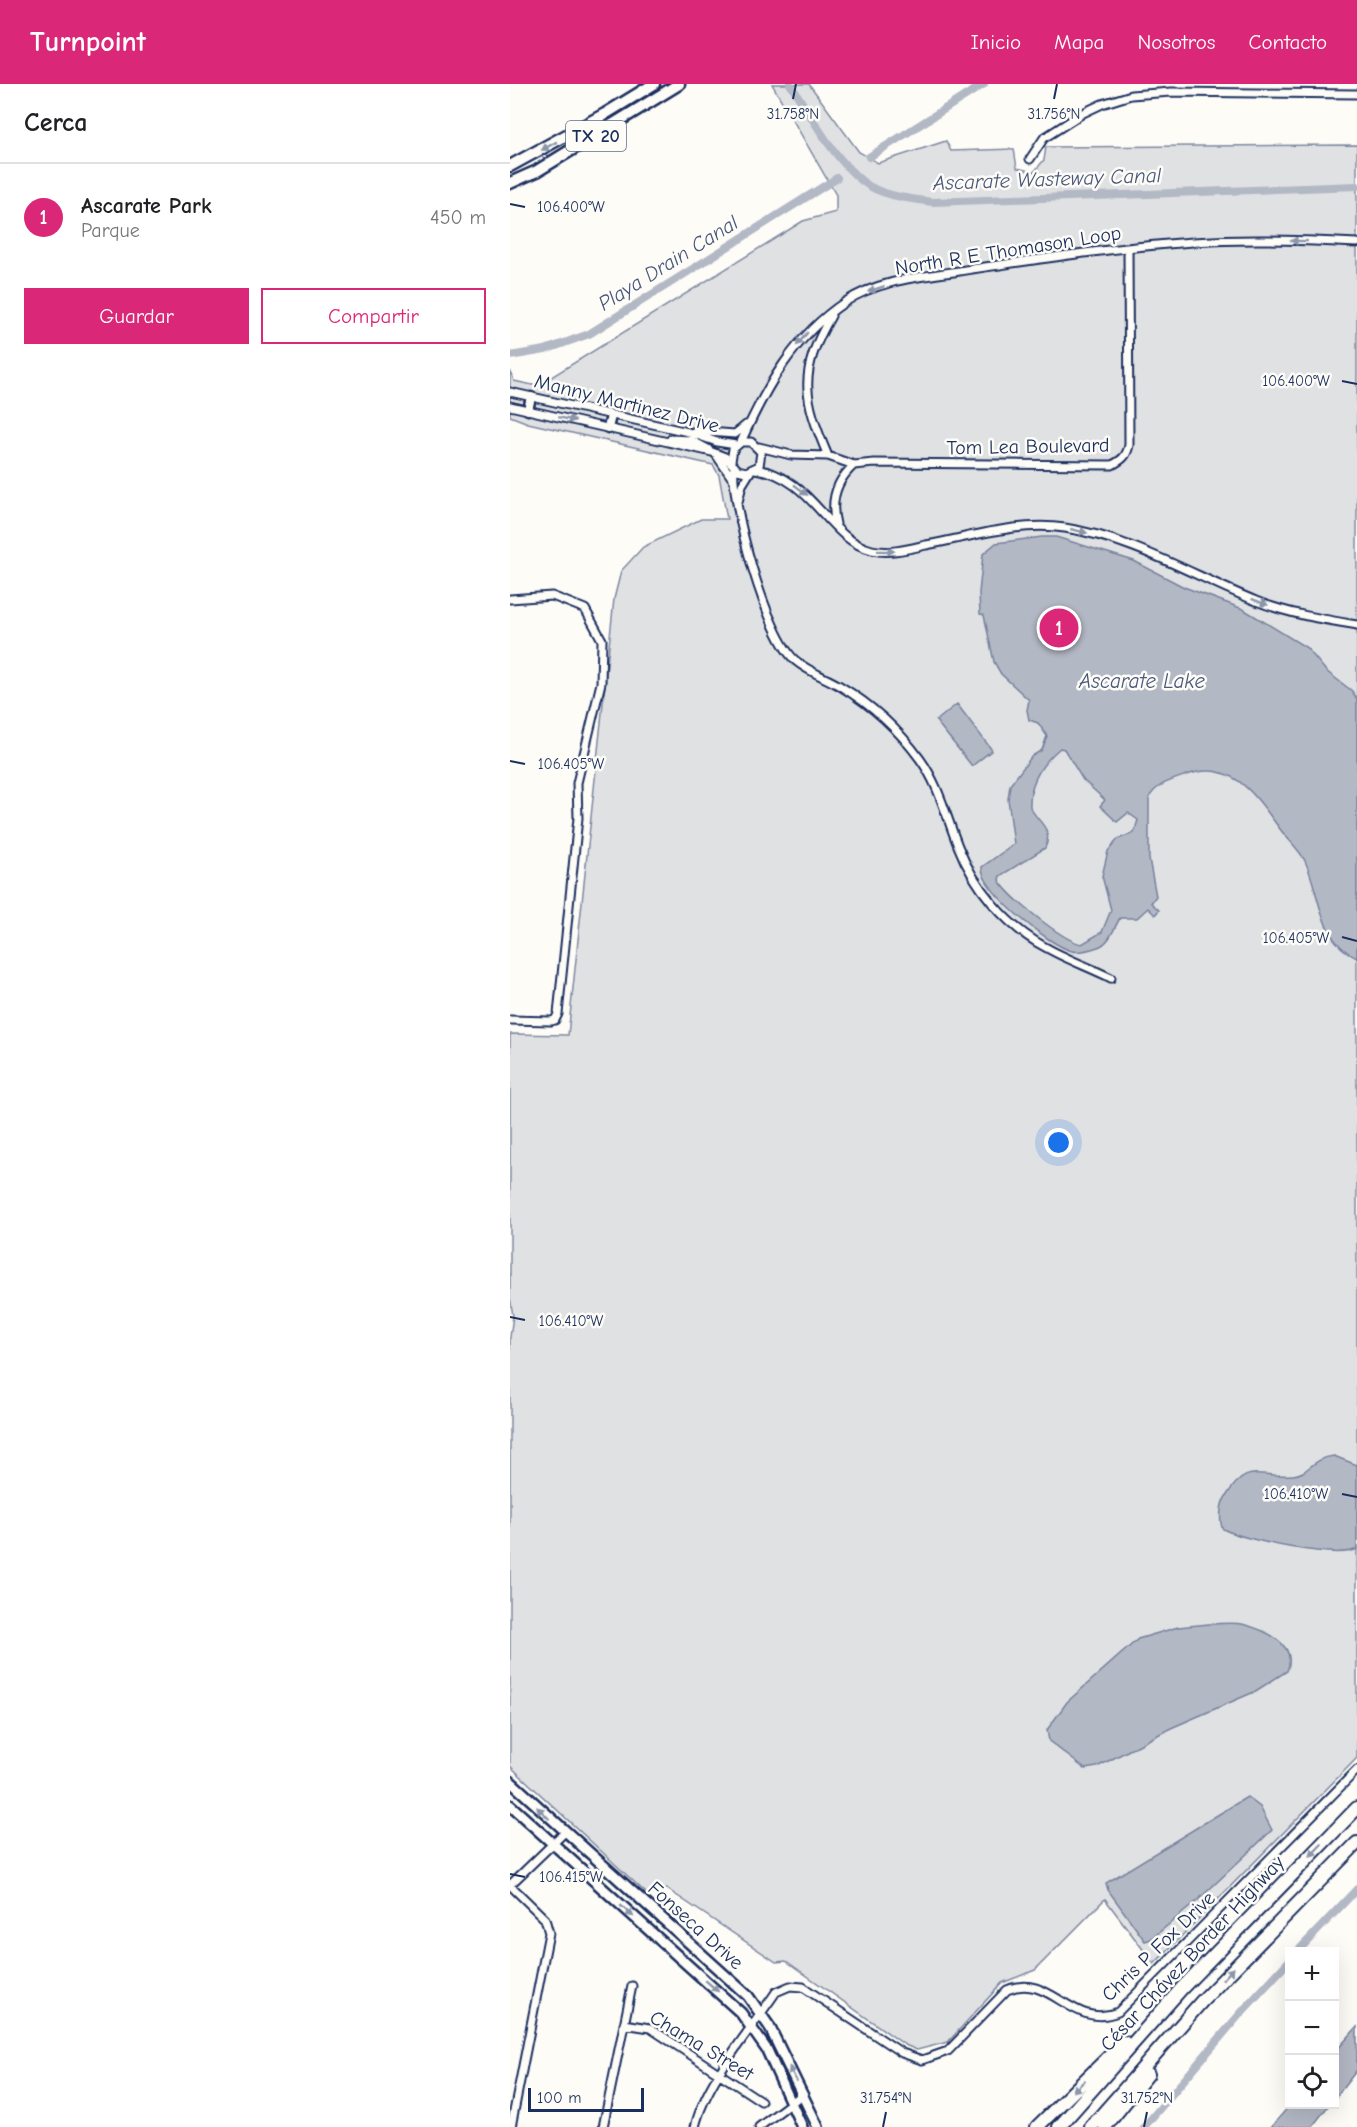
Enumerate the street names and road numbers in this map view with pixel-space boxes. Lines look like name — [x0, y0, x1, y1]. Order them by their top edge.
road number: TX 20 — [566, 121, 626, 151]
street label: North R E Thomason Loop — [893, 221, 1123, 280]
street label: Manny Martinez Drive — [532, 369, 722, 438]
street label: Tom Lea Boulevard — [946, 434, 1110, 459]
street label: César Chávez Border Highway — [1096, 1851, 1289, 2056]
street label: Fonseca Drive — [643, 1877, 748, 1974]
street label: Chris P Fox Drive — [1097, 1887, 1220, 2006]
street label: Chama Street — [646, 2005, 759, 2086]

